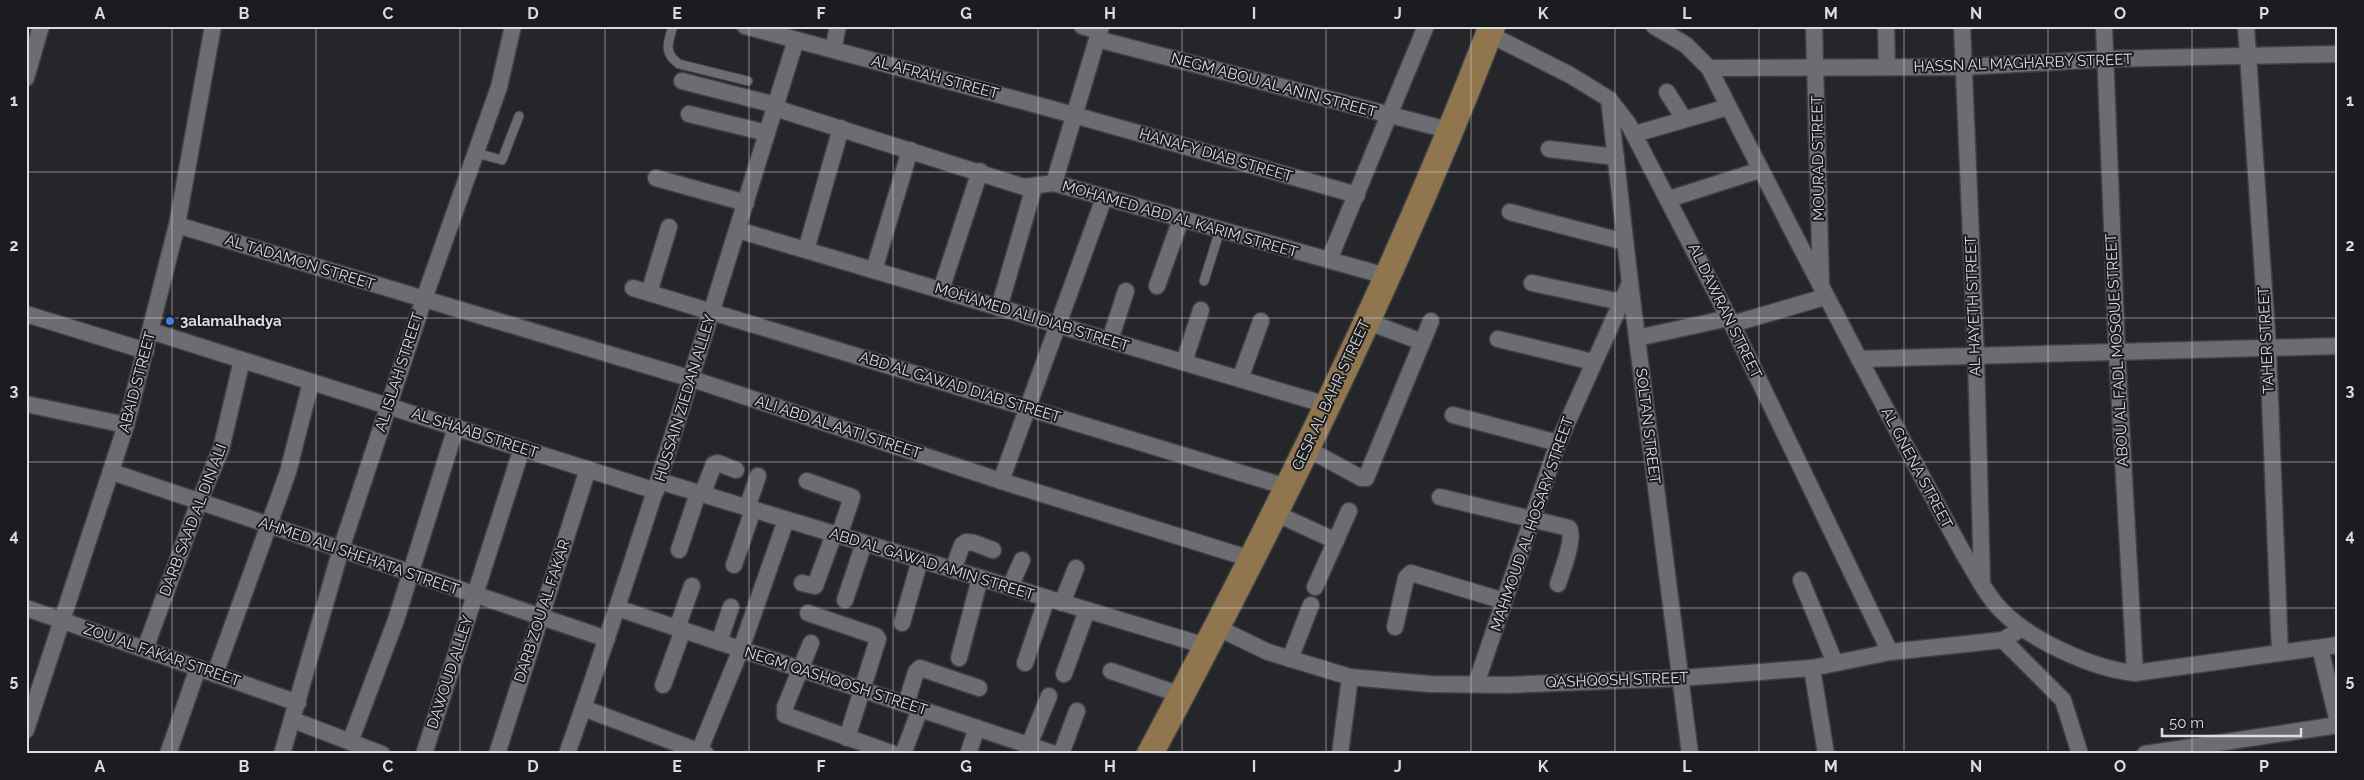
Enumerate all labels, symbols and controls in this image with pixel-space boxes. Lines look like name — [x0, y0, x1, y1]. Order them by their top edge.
text: A — [95, 4, 106, 23]
text: B — [239, 4, 250, 23]
text: C — [383, 4, 394, 23]
text: D — [527, 4, 539, 23]
text: E — [672, 4, 682, 23]
text: F — [816, 4, 826, 23]
text: G — [960, 4, 972, 23]
text: H — [1104, 4, 1116, 23]
text: I — [1252, 4, 1256, 23]
text: J — [1394, 4, 1402, 23]
text: K — [1538, 4, 1549, 23]
text: L — [1682, 4, 1692, 23]
text: M — [1824, 4, 1838, 23]
text: N — [1970, 4, 1982, 23]
text: O — [2114, 4, 2126, 23]
text: P — [2259, 4, 2269, 23]
street label: NEGM ABOU AL ANIN STREET — [1169, 49, 1379, 121]
street label: HASSN AL MAGHARBY STREET — [1913, 50, 2133, 76]
street label: AL AFRAH STREET — [869, 51, 1001, 103]
text: 1 — [10, 91, 18, 110]
text: 1 — [2346, 91, 2354, 110]
street label: MOURAD STREET — [1808, 95, 1828, 221]
street label: HANAFY DIAB STREET — [1137, 124, 1295, 186]
street label: MOHAMED ABD AL KARIM STREET — [1060, 177, 1300, 261]
street label: AL TADAMON STREET — [223, 231, 377, 293]
street label: ABOU AL FADL MOSQUE STREET — [2102, 233, 2132, 467]
street label: AL HAYETH STREET — [1962, 235, 1984, 377]
text: 2 — [9, 236, 19, 255]
text: 2 — [2345, 236, 2355, 255]
street label: AL DAWRAN STREET — [1684, 240, 1766, 382]
street label: MOHAMED ALI DIAB STREET — [933, 279, 1131, 355]
street label: TAHER STREET — [2254, 286, 2278, 394]
street label: AL ISLAH STREET — [371, 310, 427, 434]
place label: 3alamalhadya — [180, 312, 282, 330]
street label: HUSSAIN ZIEDAN ALLEY — [651, 312, 719, 484]
marker: 3alamalhadya — [164, 315, 176, 327]
street label: GESR AL BAHR STREET — [1288, 317, 1374, 473]
street label: ABAID STREET — [115, 330, 159, 434]
street label: ABD AL GAWAD DIAB STREET — [857, 348, 1063, 426]
street label: SOLTAN STREET — [1632, 367, 1664, 485]
text: 3 — [10, 381, 19, 400]
text: 3 — [2346, 381, 2355, 400]
street label: ALI ABD AL AATI STREET — [753, 392, 923, 462]
street label: AL SHAAB STREET — [409, 404, 541, 462]
street label: AL GNENA STREET — [1878, 405, 1956, 531]
street label: MAHMOUD AL HOSARY STREET — [1487, 414, 1577, 634]
street label: DARB SAAD AL DIN ALI — [156, 441, 230, 599]
street label: AHMED ALI SHEHATA STREET — [257, 513, 461, 599]
street label: ABD AL GAWAD AMIN STREET — [827, 524, 1037, 604]
text: 4 — [9, 526, 19, 545]
text: 4 — [2345, 526, 2355, 545]
street label: DARB ZOU AL FAKAR — [510, 537, 574, 685]
street label: DAWOUD ALLEY — [423, 613, 477, 731]
street label: ZOU AL FAKAR STREET — [81, 620, 243, 690]
street label: NEGM QASHQOSH STREET — [742, 643, 930, 719]
street label: QASHQOSH STREET — [1545, 669, 1689, 691]
text: 5 — [10, 671, 19, 690]
text: 5 — [2346, 671, 2355, 690]
scale bar — [2162, 705, 2300, 737]
text: 50 m — [2169, 714, 2204, 732]
text: A — [95, 757, 106, 776]
text: B — [239, 757, 250, 776]
text: C — [383, 757, 394, 776]
text: D — [527, 757, 539, 776]
text: E — [672, 757, 682, 776]
text: F — [816, 757, 826, 776]
text: G — [960, 757, 972, 776]
text: H — [1104, 757, 1116, 776]
text: I — [1252, 757, 1256, 776]
text: J — [1394, 757, 1402, 776]
text: K — [1538, 757, 1549, 776]
text: L — [1682, 757, 1692, 776]
text: M — [1824, 757, 1838, 776]
text: N — [1970, 757, 1982, 776]
text: O — [2114, 757, 2126, 776]
text: P — [2259, 757, 2269, 776]

